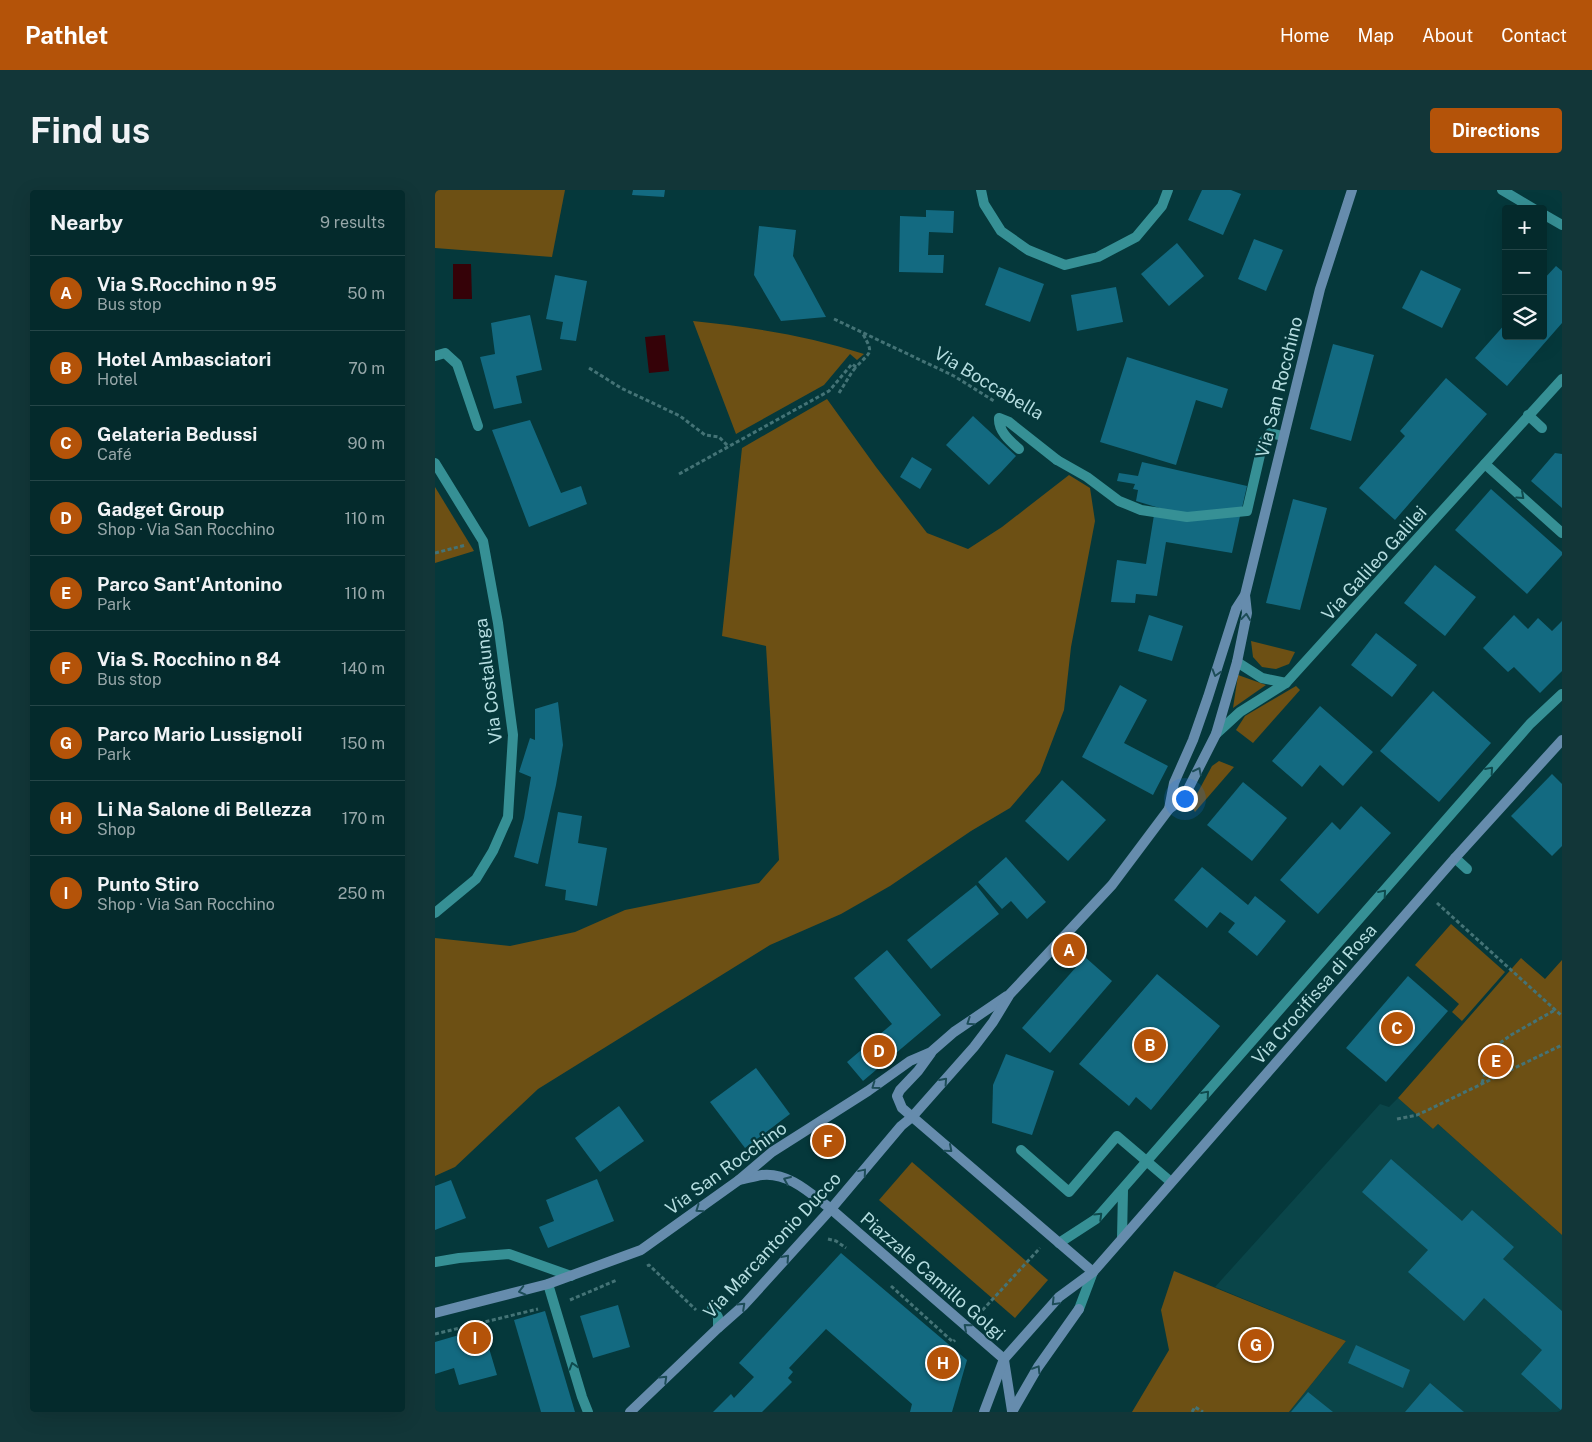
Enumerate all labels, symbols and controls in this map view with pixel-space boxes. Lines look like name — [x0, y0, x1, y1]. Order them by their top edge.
text: Pathlet — [25, 21, 108, 49]
text: Home — [1280, 25, 1330, 46]
text: Map — [1358, 25, 1394, 46]
text: About — [1422, 25, 1473, 46]
text: Contact — [1501, 25, 1567, 46]
button: Directions — [1430, 108, 1562, 153]
text: Find us — [30, 110, 150, 151]
map controls — [1502, 205, 1547, 340]
button: + — [1502, 205, 1547, 250]
text: Nearby — [50, 210, 123, 235]
text: 9 results — [320, 213, 385, 232]
button: − — [1502, 250, 1547, 295]
text: Via S.Rocchino n 95 — [97, 273, 277, 295]
text: A — [60, 284, 72, 303]
text: 50 m — [347, 284, 385, 303]
text: Bus stop — [97, 295, 161, 314]
button: layers — [1502, 295, 1547, 340]
street label: Via San Rocchino — [1251, 314, 1307, 460]
street label: Via Boccabella — [930, 342, 1048, 424]
text: Hotel Ambasciatori — [97, 348, 271, 370]
text: B — [61, 359, 71, 378]
text: 70 m — [348, 359, 385, 378]
text: Hotel — [97, 370, 138, 389]
text: Gelateria Bedussi — [97, 423, 257, 445]
text: C — [60, 434, 72, 453]
text: 90 m — [348, 434, 385, 453]
text: Café — [97, 445, 132, 464]
one-way arrow — [1516, 490, 1525, 499]
text: Gadget Group — [97, 498, 224, 520]
street label: Via Galileo Galilei — [1317, 502, 1431, 624]
text: D — [60, 509, 72, 528]
text: 110 m — [344, 509, 385, 528]
text: Shop · Via San Rocchino — [97, 520, 275, 539]
text: Parco Sant'Antonino — [97, 573, 282, 595]
text: E — [61, 584, 71, 603]
text: 110 m — [344, 584, 385, 603]
text: Park — [97, 595, 131, 614]
one-way arrow — [1240, 612, 1251, 620]
street label: Via Costalunga — [470, 617, 506, 745]
text: Via S. Rocchino n 84 — [97, 648, 281, 670]
text: F — [61, 659, 71, 678]
text: 140 m — [341, 659, 385, 678]
one-way arrow — [1211, 668, 1221, 676]
text: Bus stop — [97, 670, 161, 689]
text: Parco Mario Lussignoli — [97, 723, 302, 745]
text: G — [60, 734, 72, 753]
text: 150 m — [341, 734, 385, 753]
text: Park — [97, 745, 131, 764]
one-way arrow — [1192, 767, 1202, 776]
one-way arrow — [1484, 767, 1493, 776]
your location — [1172, 786, 1198, 812]
text: Li Na Salone di Bellezza — [97, 798, 311, 820]
text: H — [60, 809, 72, 828]
text: 170 m — [342, 809, 385, 828]
text: Shop — [97, 820, 136, 839]
text: Punto Stiro — [97, 873, 199, 895]
text: I — [64, 884, 68, 903]
text: 250 m — [338, 884, 385, 903]
one-way arrow — [1377, 889, 1386, 898]
text: Shop · Via San Rocchino — [97, 895, 275, 914]
street label: Via Crocifissa di Rosa — [1247, 920, 1381, 1068]
pin: A — [1053, 931, 1085, 969]
pin: C — [1381, 1009, 1413, 1047]
one-way arrow — [966, 1015, 975, 1025]
pin: B — [1134, 1026, 1166, 1064]
pin: D — [863, 1032, 895, 1070]
pin: E — [1480, 1042, 1512, 1080]
one-way arrow — [938, 1077, 947, 1086]
one-way arrow — [871, 1080, 881, 1089]
one-way arrow — [1201, 1091, 1209, 1100]
street label: Via San Rocchino — [661, 1117, 791, 1219]
pin: F — [812, 1122, 844, 1160]
one-way arrow — [943, 1143, 952, 1152]
street label: Via Marcantonio Ducco — [699, 1168, 845, 1322]
one-way arrow — [857, 1168, 866, 1177]
one-way arrow — [784, 1176, 792, 1186]
one-way arrow — [695, 1203, 705, 1212]
street label: Piazzale Camillo Golgi — [856, 1208, 1010, 1344]
one-way arrow — [1093, 1213, 1102, 1222]
one-way arrow — [781, 1255, 790, 1264]
one-way arrow — [517, 1285, 526, 1296]
one-way arrow — [1052, 1297, 1061, 1306]
one-way arrow — [737, 1303, 746, 1312]
pin: I — [459, 1319, 491, 1357]
one-way arrow — [963, 1324, 972, 1333]
pin: G — [1240, 1326, 1272, 1364]
pin: H — [927, 1344, 959, 1382]
one-way arrow — [568, 1363, 578, 1371]
one-way arrow — [1031, 1366, 1040, 1375]
one-way arrow — [659, 1376, 668, 1385]

